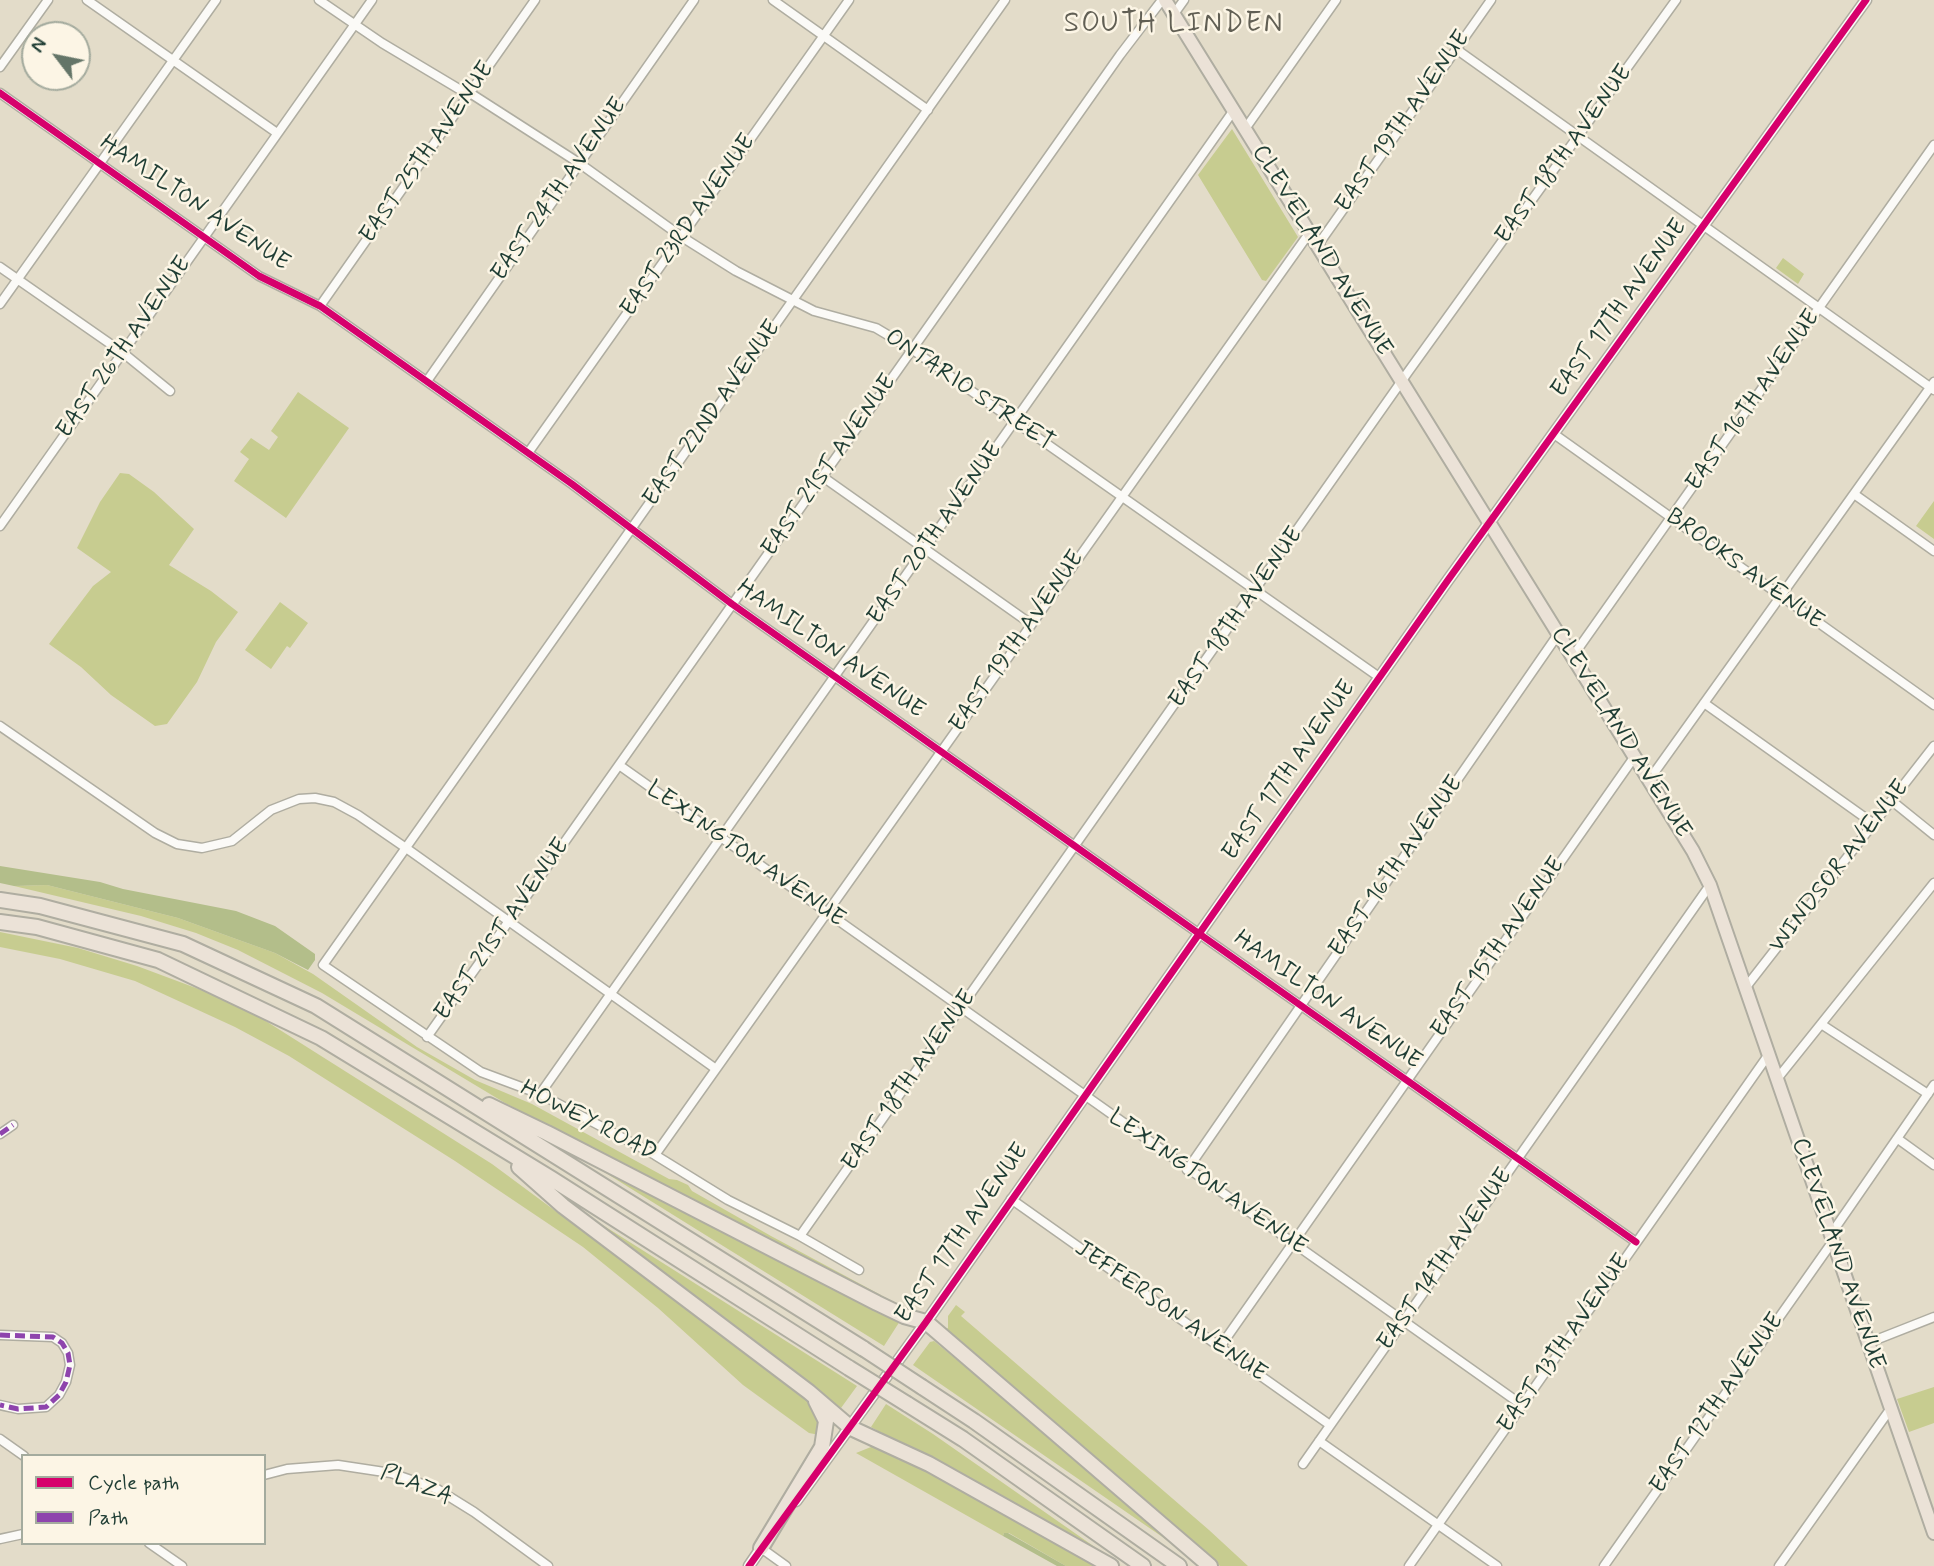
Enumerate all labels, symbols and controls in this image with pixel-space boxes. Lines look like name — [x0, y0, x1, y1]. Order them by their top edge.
district label: SOUTH LINDEN — [1061, 8, 1287, 42]
north arrow — [21, 21, 91, 91]
street label: EAST 19TH AVENUE — [1330, 26, 1478, 218]
text: N — [26, 34, 53, 58]
street label: EAST 25TH AVENUE — [355, 57, 501, 249]
street label: EAST 18TH AVENUE — [1490, 60, 1640, 250]
street label: EAST 24TH AVENUE — [486, 93, 634, 287]
street label: EAST 23RD AVENUE — [615, 129, 763, 323]
street label: HAMILTON AVENUE — [93, 130, 295, 278]
street label: CLEVELAND AVENUE — [1244, 140, 1398, 362]
street label: EAST 17TH AVENUE — [1546, 214, 1694, 404]
street label: EAST 26TH AVENUE — [51, 252, 199, 444]
street label: EAST 16TH AVENUE — [1681, 305, 1827, 497]
street label: EAST 22ND AVENUE — [638, 315, 788, 513]
street label: ONTARIO STREET — [879, 324, 1059, 458]
street label: EAST 21ST AVENUE — [756, 369, 904, 563]
street label: EAST 20TH AVENUE — [862, 437, 1010, 631]
street label: BROOKS AVENUE — [1660, 503, 1828, 637]
street label: EAST 18TH AVENUE — [1164, 522, 1310, 714]
street label: EAST 19TH AVENUE — [944, 546, 1092, 738]
street label: HAMILTON AVENUE — [730, 574, 930, 726]
street label: CLEVELAND AVENUE — [1543, 622, 1697, 844]
street label: EAST 17TH AVENUE — [1217, 675, 1363, 867]
street label: EAST 16TH AVENUE — [1324, 771, 1470, 963]
street label: WINDSOR AVENUE — [1764, 775, 1916, 959]
street label: LEXINGTON AVENUE — [640, 776, 850, 934]
street label: EAST 21ST AVENUE — [429, 833, 577, 1027]
street label: EAST 15TH AVENUE — [1426, 852, 1572, 1044]
street label: HAMILTON AVENUE — [1227, 925, 1427, 1077]
street label: EAST 18TH AVENUE — [837, 985, 983, 1177]
street label: HOWEY ROAD — [515, 1075, 661, 1169]
street label: LEXINGTON AVENUE — [1102, 1104, 1312, 1262]
street label: CLEVELAND AVENUE — [1784, 1134, 1890, 1374]
street label: EAST 17TH AVENUE — [890, 1138, 1036, 1330]
street label: EAST 14TH AVENUE — [1372, 1163, 1520, 1357]
street label: JEFFERSON AVENUE — [1068, 1235, 1272, 1389]
street label: EAST 13TH AVENUE — [1493, 1249, 1637, 1439]
street label: EAST 12TH AVENUE — [1645, 1308, 1791, 1500]
legend — [21, 1454, 266, 1545]
street label: PLAZA — [376, 1459, 456, 1513]
text: Cycle path — [88, 1469, 179, 1497]
text: Path — [88, 1504, 128, 1532]

